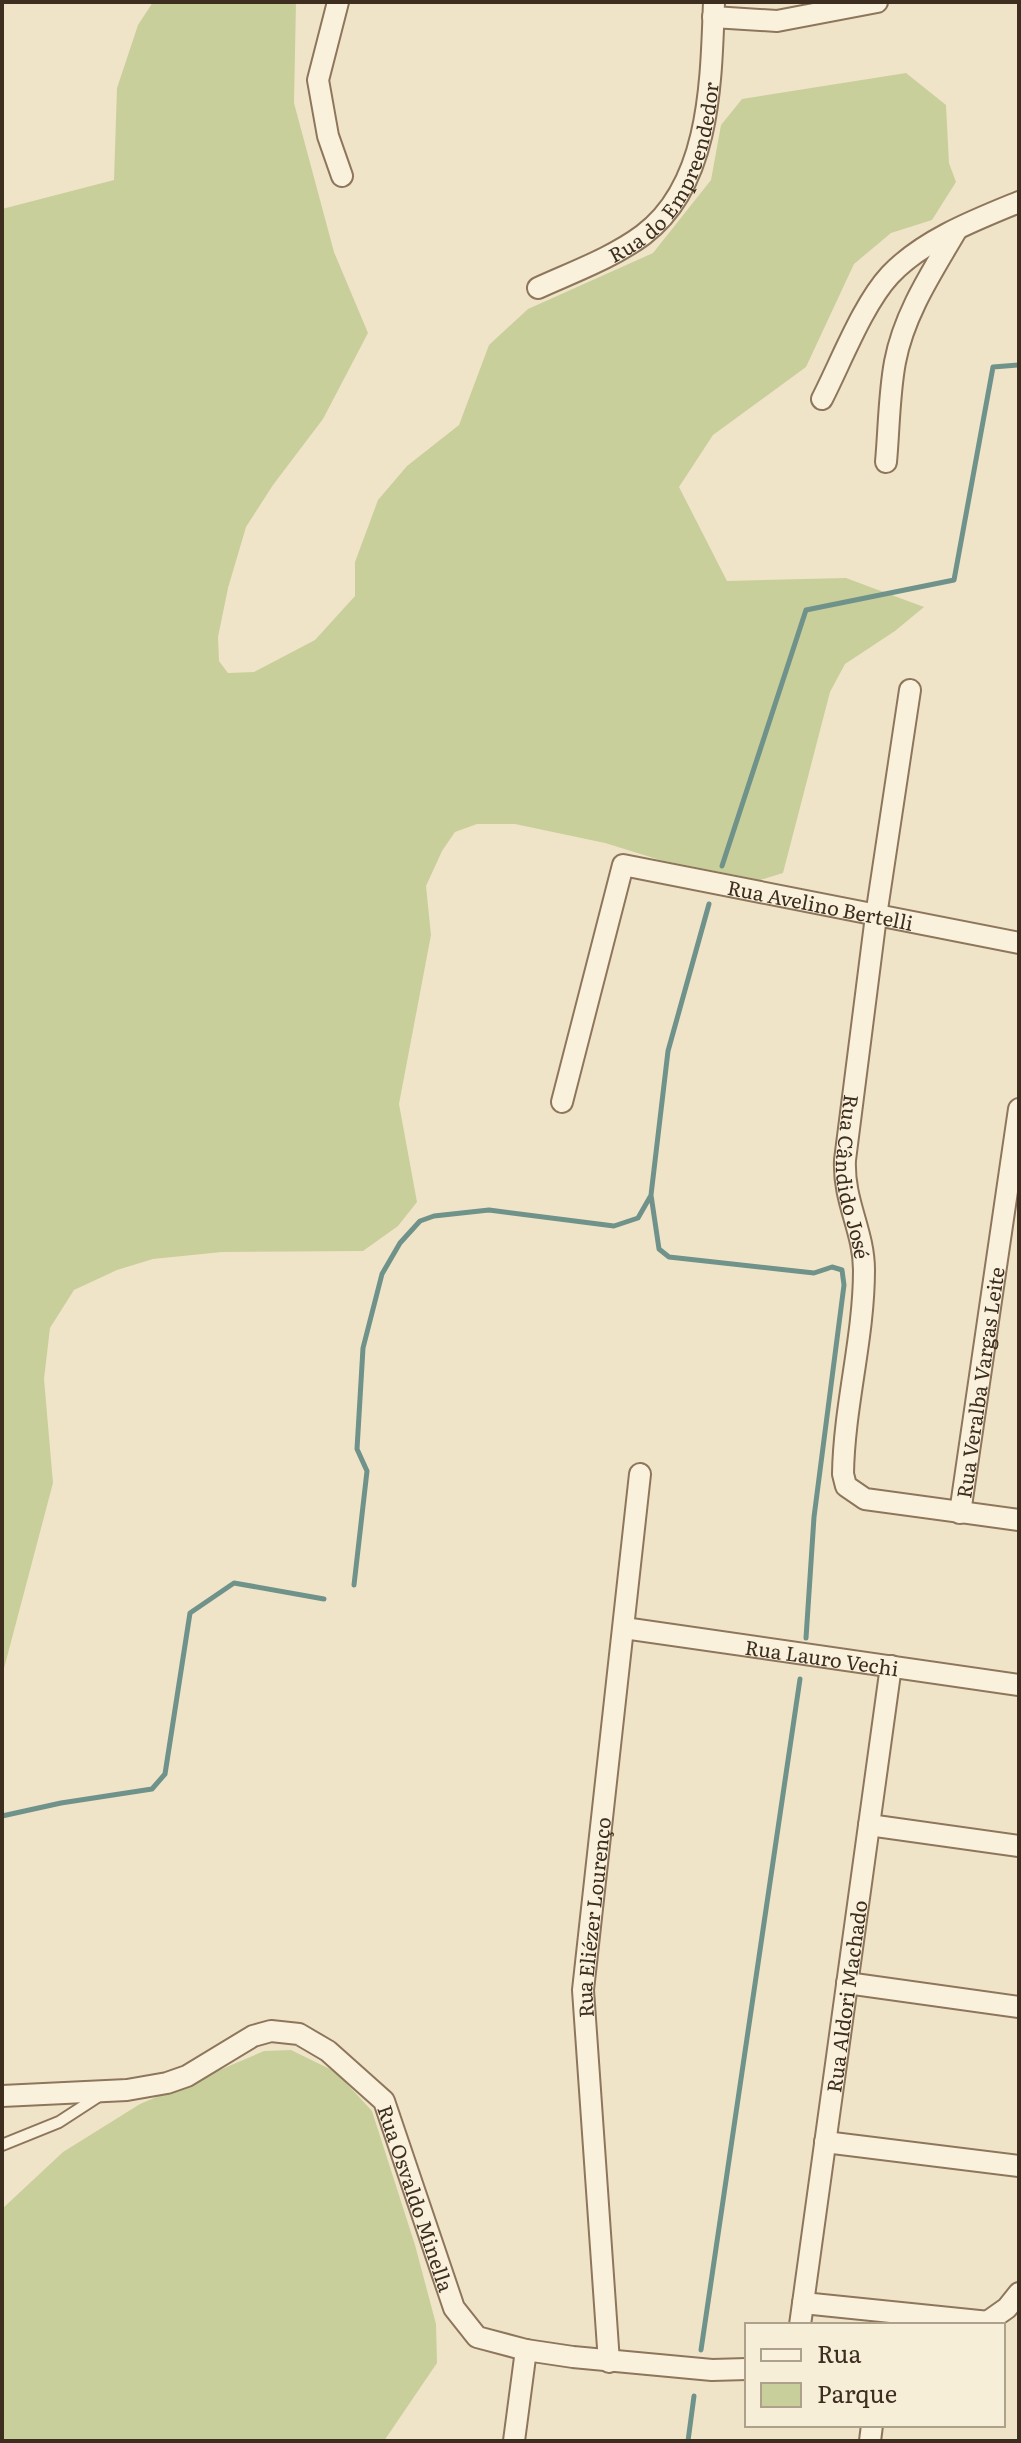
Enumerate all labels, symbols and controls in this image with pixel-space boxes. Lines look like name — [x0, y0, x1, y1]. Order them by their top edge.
street label: Rua do Empreendedor — [602, 80, 725, 269]
street label: Rua Avelino Bertelli — [725, 871, 916, 937]
street label: Rua Cândido José — [830, 1093, 878, 1261]
street label: Rua Veralba Vargas Leite — [947, 1265, 1011, 1500]
street label: Rua Lauro Vechi — [743, 1631, 901, 1683]
street label: Rua Eliézer Lourenço — [568, 1815, 617, 2019]
street label: Rua Aldori Machado — [817, 1898, 874, 2094]
street label: Rua Osvaldo Minella — [371, 2100, 462, 2296]
legend — [745, 2323, 1005, 2427]
text: Rua — [817, 2335, 862, 2370]
text: Parque — [817, 2375, 897, 2410]

